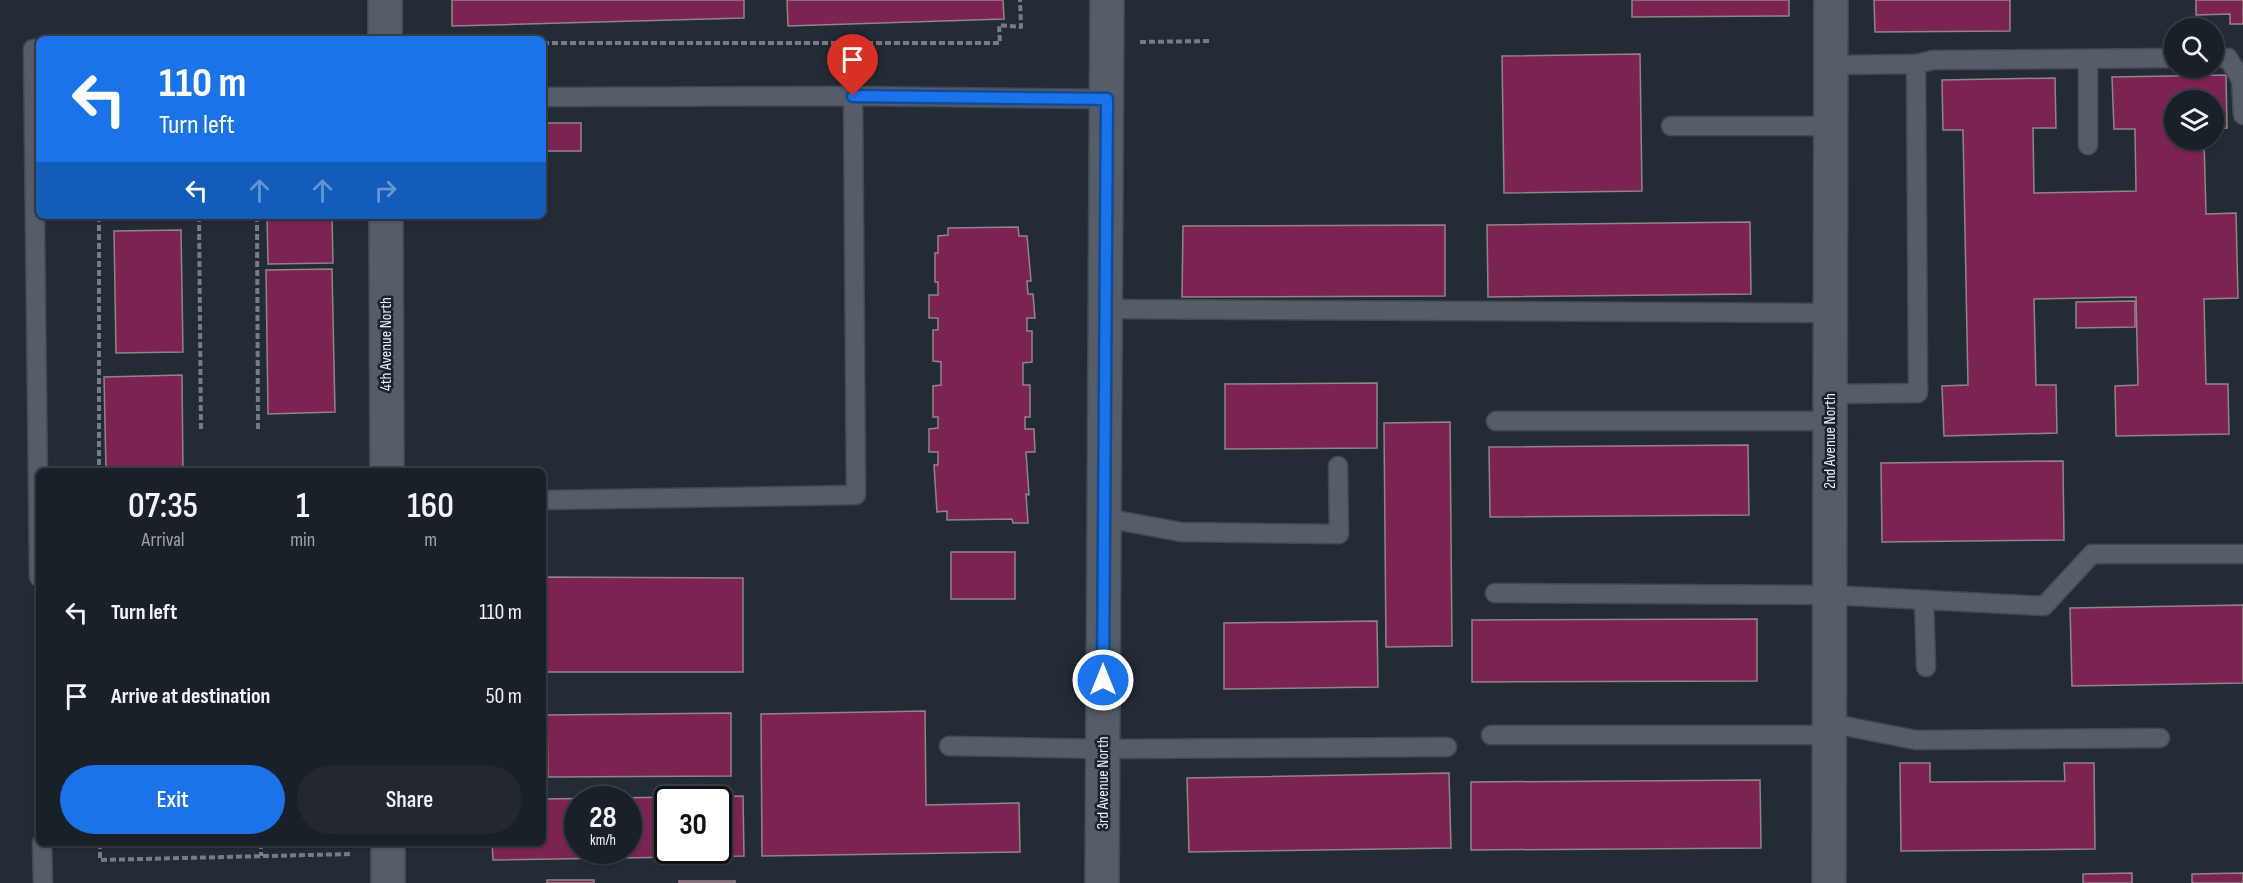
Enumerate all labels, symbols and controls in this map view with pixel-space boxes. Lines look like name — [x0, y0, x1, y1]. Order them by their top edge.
map controls — [2164, 18, 2224, 150]
button: search — [2164, 18, 2224, 78]
pin — [827, 34, 878, 96]
icon: arrive — [836, 43, 869, 76]
text: 110 m — [159, 58, 246, 109]
icon: left — [60, 60, 138, 138]
button: layers — [2164, 90, 2224, 150]
text: Turn left — [159, 109, 235, 141]
icon: left — [180, 174, 213, 207]
icon: ahead — [243, 174, 276, 207]
icon: ahead — [306, 174, 339, 207]
icon: right — [369, 174, 402, 207]
street label: 4th Avenue North — [377, 297, 396, 391]
street label: 2nd Avenue North — [1821, 393, 1840, 489]
text: 07:35 — [128, 485, 198, 528]
text: 1 — [296, 485, 309, 528]
text: 160 — [407, 485, 454, 528]
text: Arrival — [142, 528, 185, 552]
text: min — [290, 528, 315, 552]
text: m — [424, 528, 437, 552]
icon: left — [60, 596, 93, 629]
text: Turn left — [111, 599, 177, 626]
text: 110 m — [479, 599, 522, 626]
position arrow — [1071, 648, 1135, 712]
icon: arrive — [60, 680, 93, 713]
text: Arrive at destination — [111, 683, 270, 710]
text: 50 m — [486, 683, 522, 710]
street label: 3rd Avenue North — [1094, 736, 1113, 830]
button: Exit — [60, 765, 285, 834]
button: Share — [297, 765, 522, 834]
speed limit sign: 30 — [654, 786, 732, 864]
text: 28 — [589, 800, 617, 836]
text: km/h — [590, 831, 616, 850]

